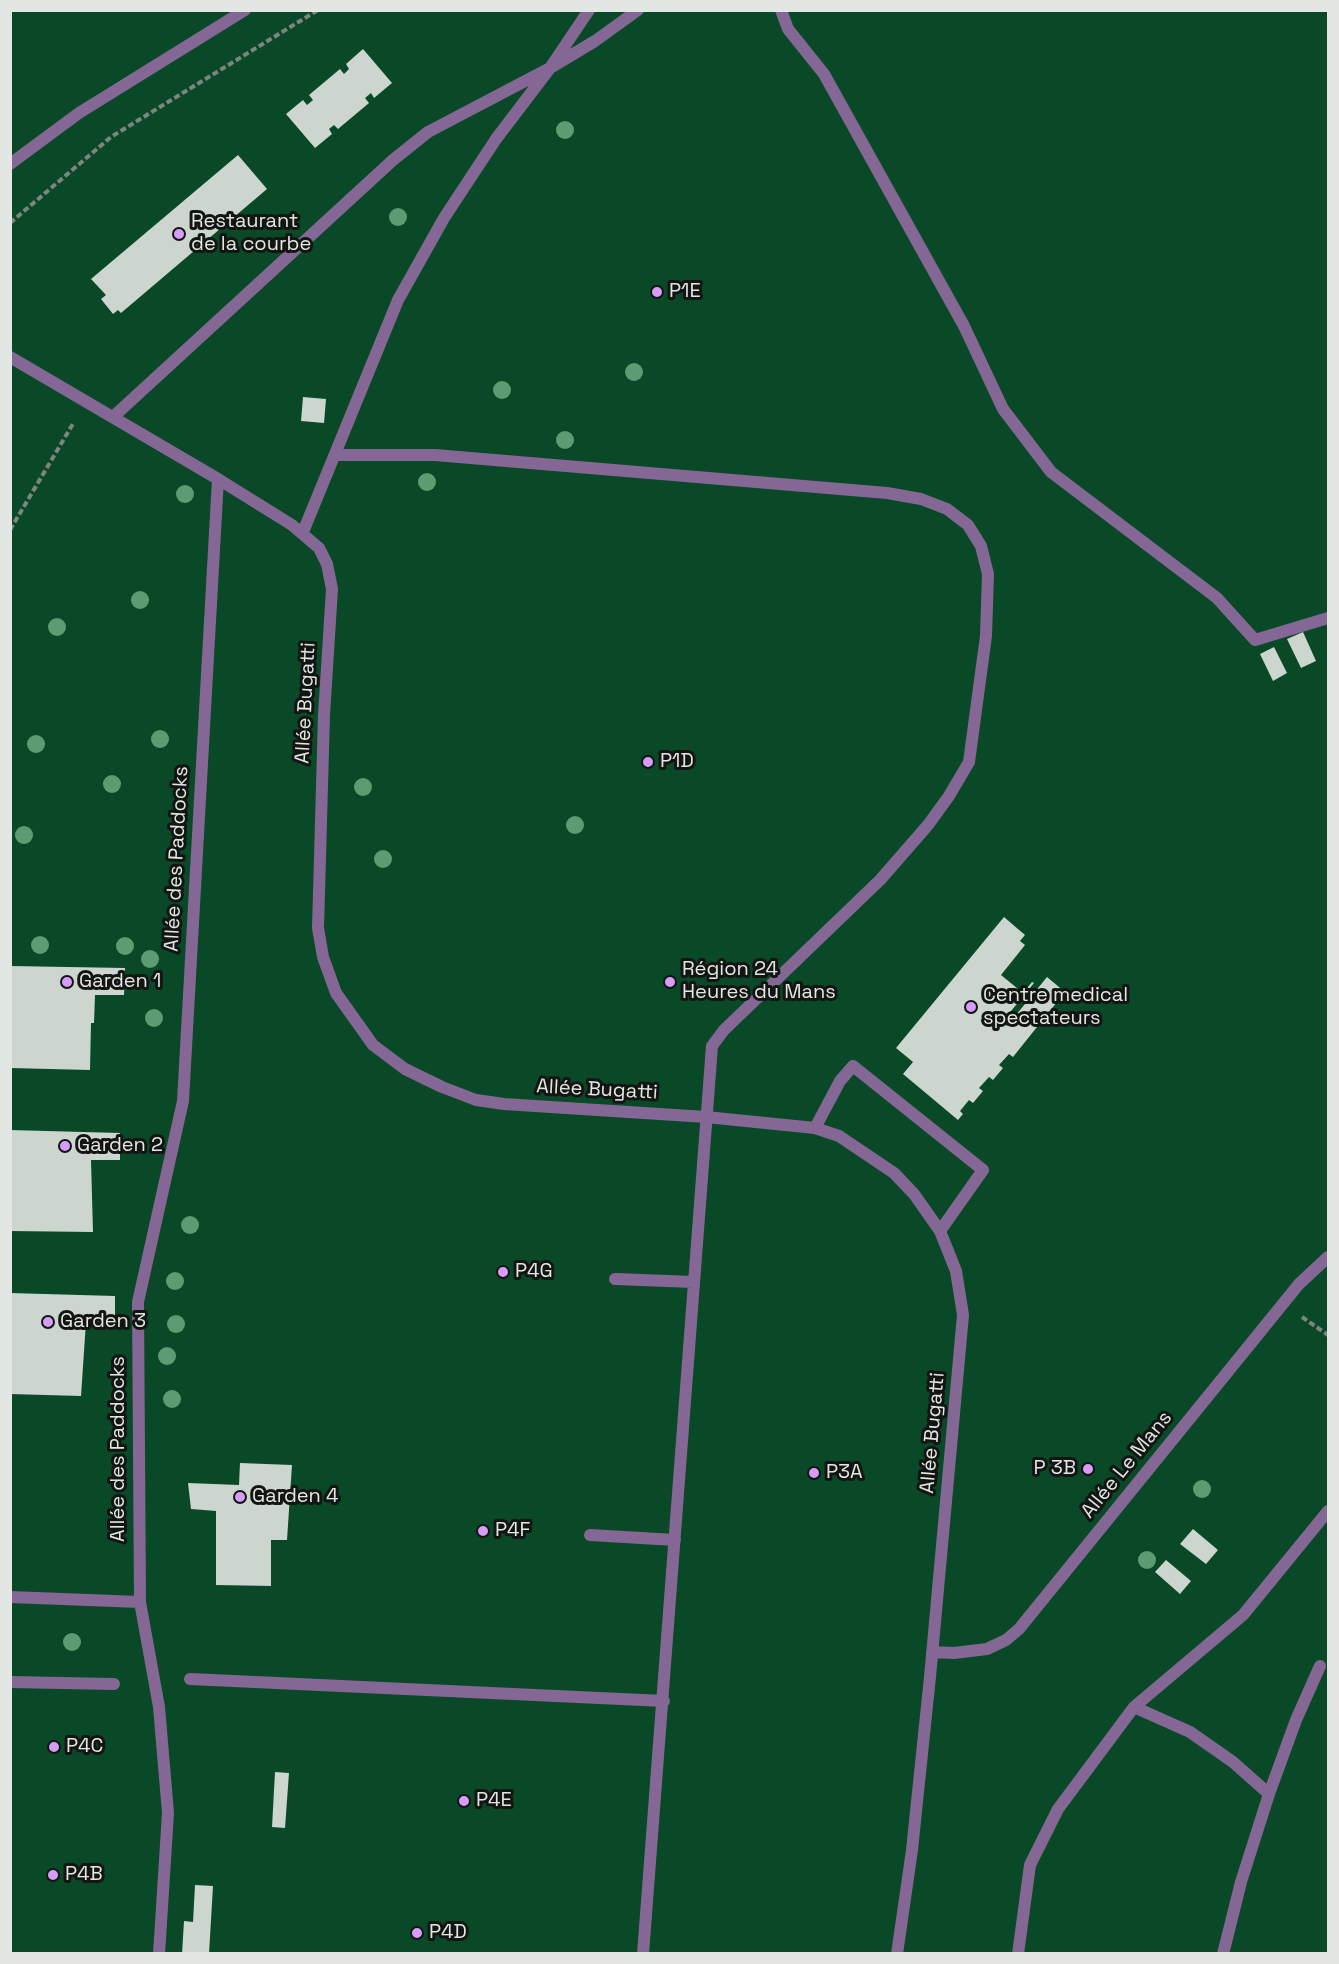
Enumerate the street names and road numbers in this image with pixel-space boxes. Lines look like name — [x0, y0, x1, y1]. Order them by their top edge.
street label: Allée Bugatti — [291, 642, 321, 764]
street label: Allée des Paddocks — [160, 766, 194, 952]
street label: Allée Bugatti — [536, 1075, 658, 1105]
street label: Allée des Paddocks — [107, 1356, 131, 1542]
street label: Allée Bugatti — [916, 1371, 950, 1495]
street label: Allée Le Mans — [1077, 1407, 1177, 1523]

